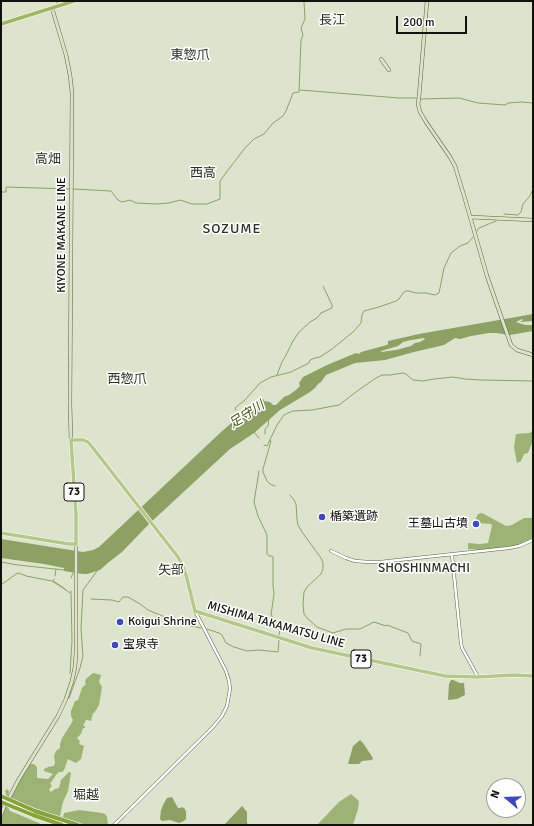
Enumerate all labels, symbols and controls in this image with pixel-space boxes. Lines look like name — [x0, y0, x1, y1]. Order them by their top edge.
scale bar — [398, 8, 469, 34]
district label: 長江 — [319, 13, 345, 29]
text: 200 m — [403, 15, 435, 30]
district label: 東惣爪 — [171, 48, 209, 64]
district label: 高畑 — [35, 152, 61, 168]
district label: 西高 — [190, 166, 216, 182]
street label: KIYONE MAKANE LINE — [55, 177, 69, 293]
district label: SOZUME — [202, 221, 262, 237]
district label: 西惣爪 — [108, 372, 146, 388]
water label: 足守川 — [226, 398, 268, 432]
road number: 73 — [64, 483, 84, 501]
place label: 楯築遺跡 — [330, 510, 378, 524]
marker: 楯築遺跡 — [317, 512, 327, 522]
place label: 王墓山古墳 — [408, 517, 468, 531]
marker: 王墓山古墳 — [471, 519, 481, 529]
district label: SHOSHINMACHI — [372, 561, 476, 577]
district label: 矢部 — [158, 563, 184, 579]
street label: MISHIMA TAKAMATSU LINE — [206, 598, 346, 652]
place label: Koigui Shrine — [128, 615, 197, 629]
marker: Koigui Shrine — [115, 617, 125, 627]
place label: 宝泉寺 — [123, 638, 159, 652]
marker: 宝泉寺 — [110, 640, 120, 650]
road number: 73 — [351, 650, 371, 668]
north arrow — [486, 778, 526, 818]
district label: 堀越 — [73, 788, 99, 804]
text: N — [488, 789, 503, 800]

